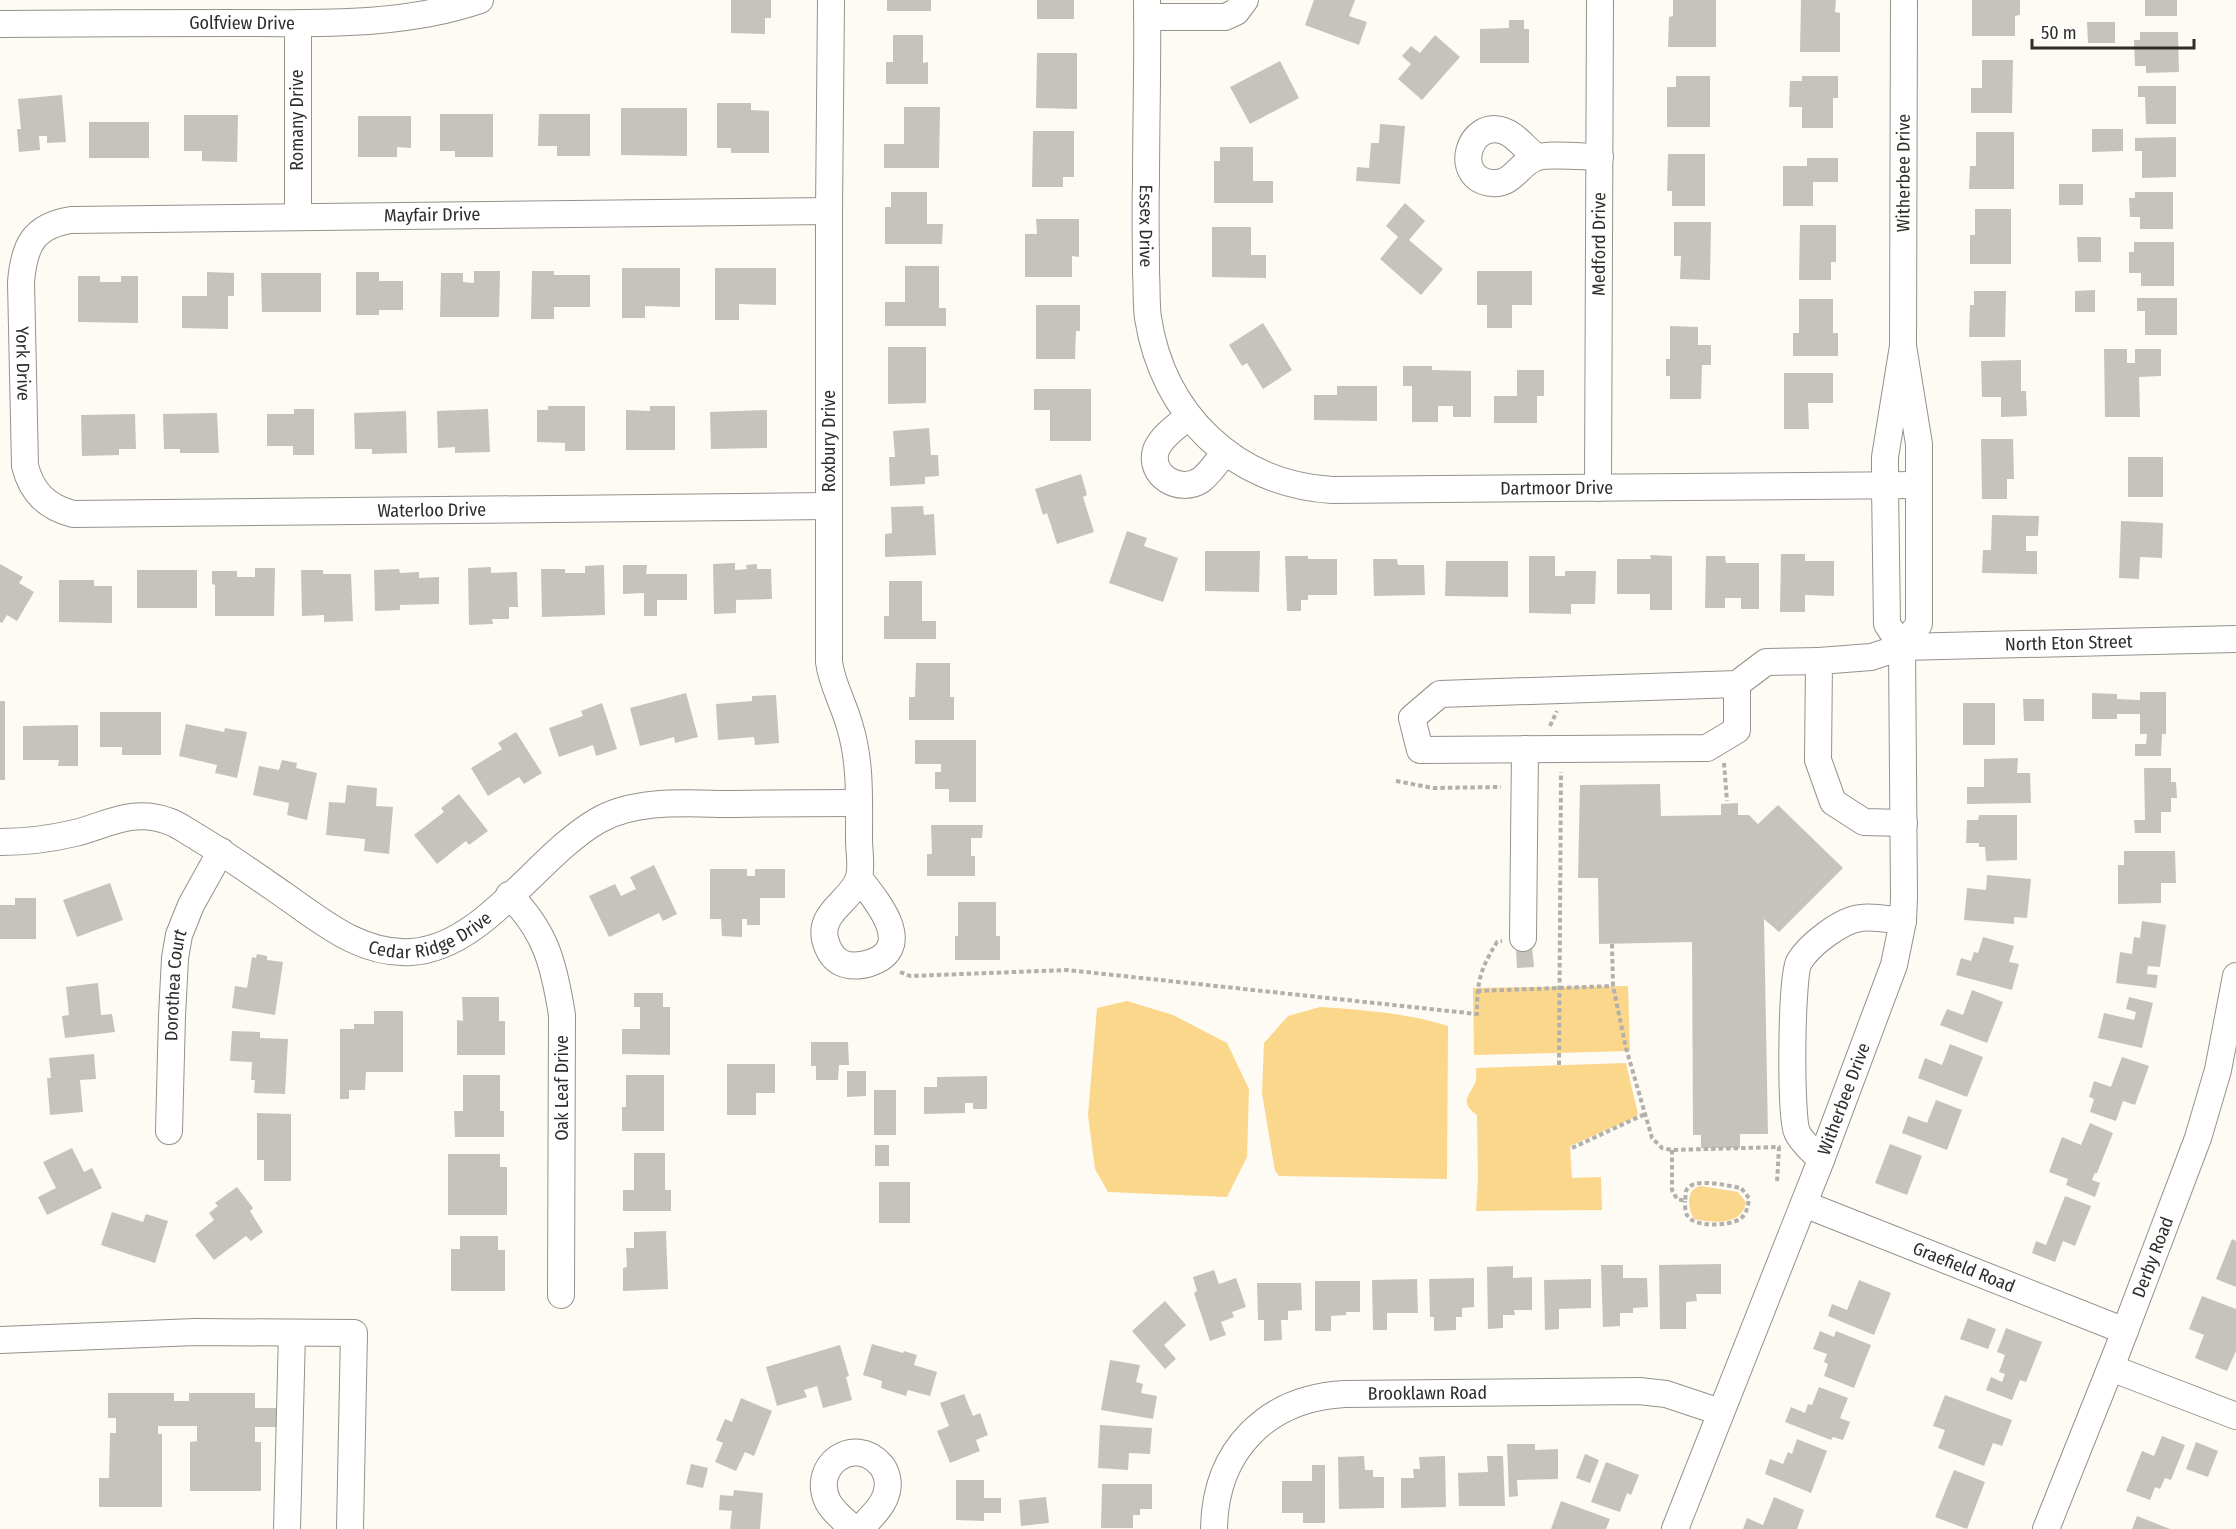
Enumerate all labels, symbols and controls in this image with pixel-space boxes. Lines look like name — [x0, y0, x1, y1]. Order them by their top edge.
street label: Golfview Drive — [189, 12, 295, 34]
scale bar — [2032, 12, 2194, 50]
text: 50 m — [2041, 22, 2077, 44]
street label: Romany Drive — [286, 69, 308, 171]
street label: Witherbee Drive — [1892, 114, 1915, 232]
street label: Essex Drive — [1135, 184, 1157, 268]
street label: Medford Drive — [1588, 192, 1610, 296]
street label: Mayfair Drive — [384, 203, 481, 227]
street label: York Drive — [11, 326, 35, 401]
street label: Roxbury Drive — [818, 390, 840, 492]
street label: Dartmoor Drive — [1500, 477, 1613, 500]
street label: Waterloo Drive — [377, 499, 486, 522]
street label: North Eton Street — [2005, 630, 2133, 656]
street label: Cedar Ridge Drive — [366, 907, 496, 963]
street label: Dorothea Court — [160, 926, 191, 1041]
street label: Oak Leaf Drive — [551, 1035, 573, 1141]
street label: Witherbee Drive — [1813, 1040, 1875, 1158]
street label: Derby Road — [2127, 1214, 2178, 1301]
street label: Graefield Road — [1910, 1237, 2018, 1297]
street label: Brooklawn Road — [1368, 1382, 1487, 1405]

